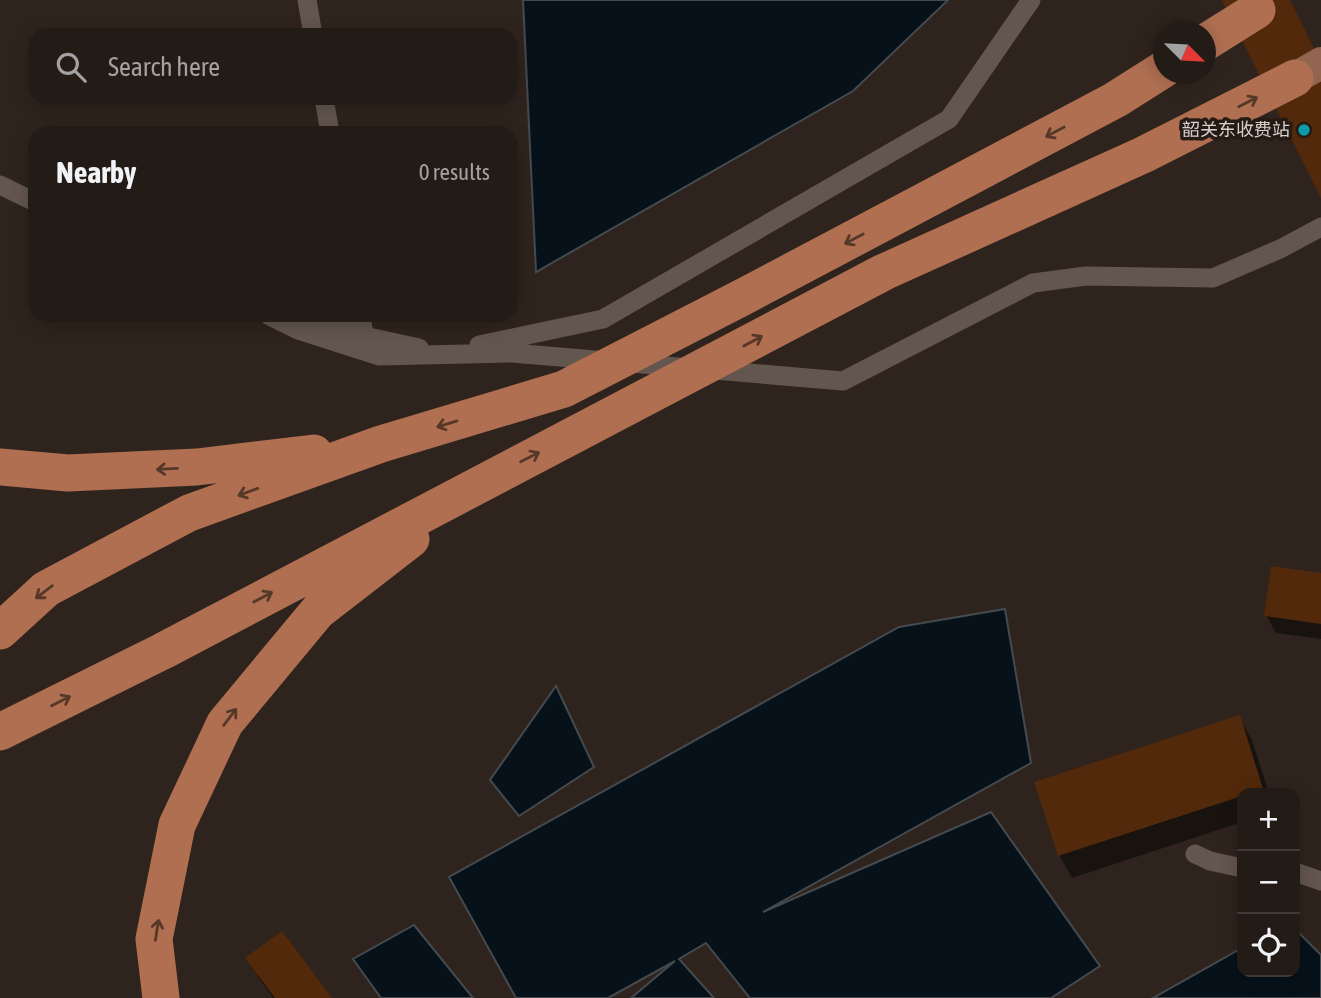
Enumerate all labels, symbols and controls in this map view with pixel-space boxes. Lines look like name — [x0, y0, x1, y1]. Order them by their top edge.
north arrow — [1153, 21, 1216, 84]
search box — [28, 28, 518, 105]
icon: search — [52, 48, 90, 86]
text: Search here — [108, 52, 220, 82]
one-way arrow — [1237, 95, 1258, 108]
place label: 韶关东收费站 — [1182, 119, 1290, 140]
marker: 韶关东收费站 — [1296, 122, 1312, 138]
one-way arrow — [1045, 126, 1066, 140]
text: Nearby — [56, 155, 136, 189]
text: 0 results — [419, 159, 490, 185]
one-way arrow — [844, 232, 864, 246]
one-way arrow — [742, 334, 763, 347]
one-way arrow — [437, 419, 459, 431]
one-way arrow — [519, 450, 540, 463]
one-way arrow — [156, 462, 179, 475]
one-way arrow — [237, 487, 259, 500]
one-way arrow — [35, 585, 54, 600]
one-way arrow — [252, 590, 273, 604]
one-way arrow — [50, 694, 71, 708]
one-way arrow — [222, 708, 237, 727]
map controls — [1237, 788, 1300, 977]
button: + — [1237, 788, 1300, 851]
button: − — [1237, 851, 1300, 914]
button: locate — [1237, 914, 1300, 977]
one-way arrow — [150, 919, 163, 942]

